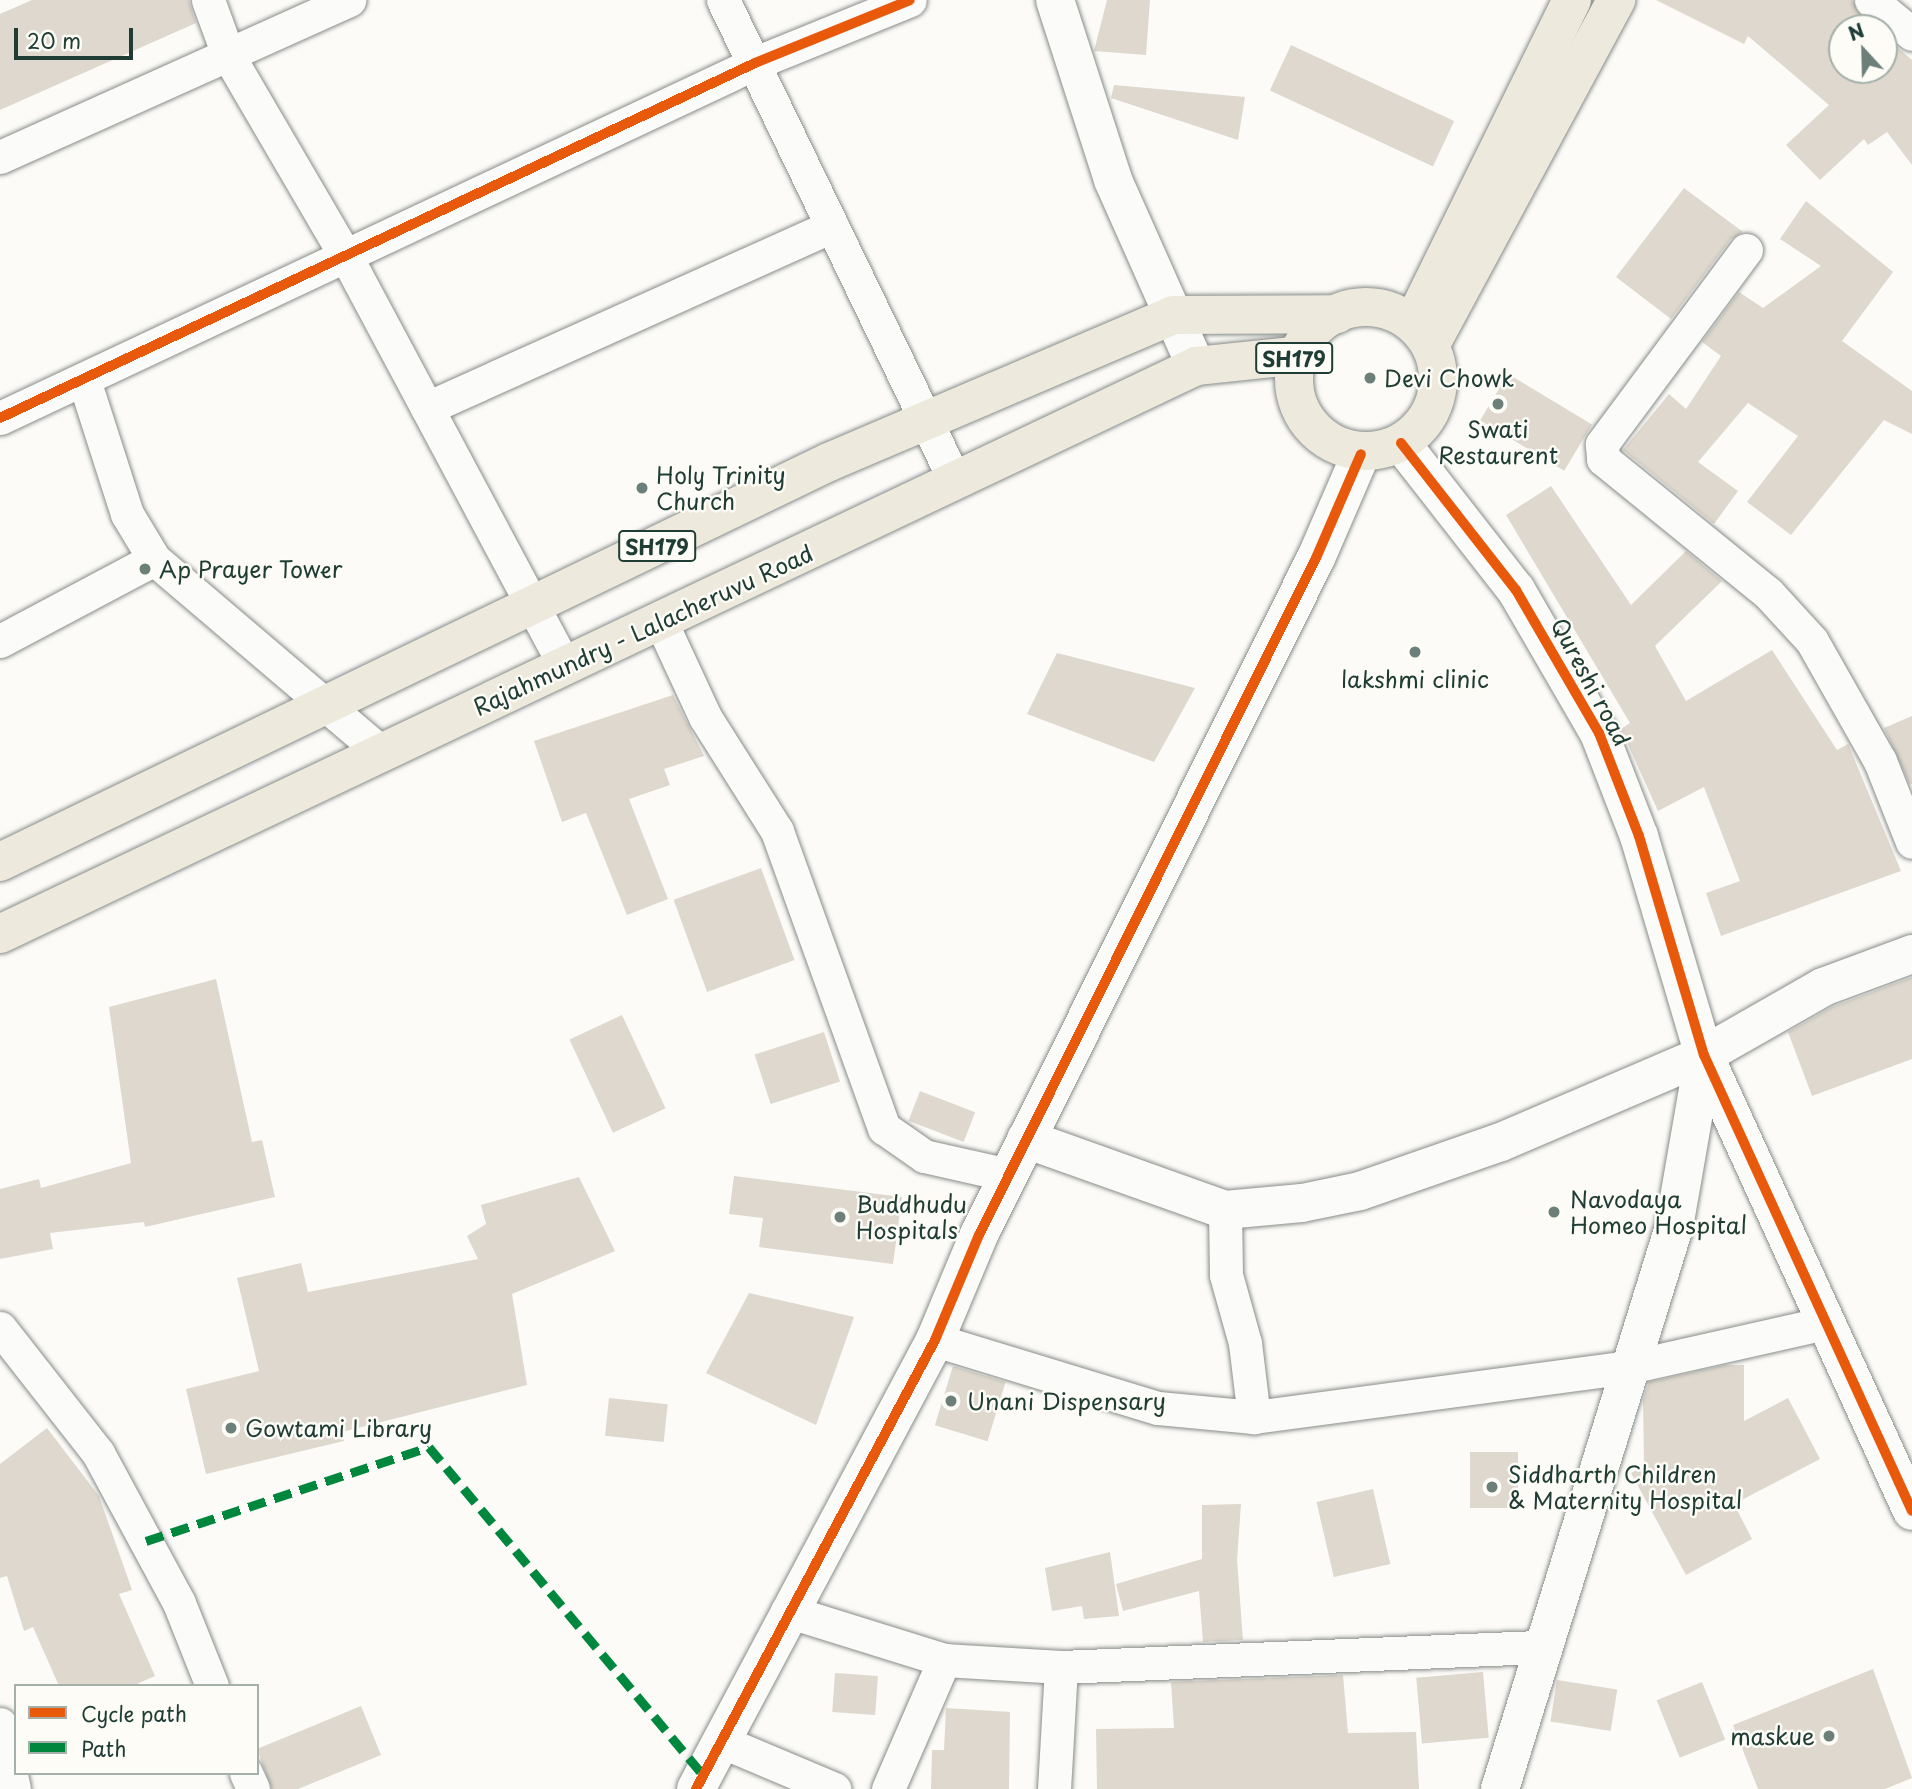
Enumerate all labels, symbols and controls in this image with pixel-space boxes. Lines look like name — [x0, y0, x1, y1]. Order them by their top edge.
scale bar — [18, 14, 136, 58]
north arrow — [1828, 14, 1898, 84]
text: N — [1844, 16, 1868, 47]
text: 20 m — [27, 24, 81, 56]
road number: SH179 — [1254, 340, 1334, 376]
place label: Devi Chowk — [1384, 364, 1515, 392]
marker: Devi Chowk — [1362, 370, 1378, 386]
marker: Swati Restaurent — [1490, 396, 1506, 412]
place label: Swati Restaurent — [1438, 415, 1558, 469]
place label: Holy Trinity Church — [656, 461, 787, 515]
marker: Holy Trinity Church — [634, 480, 650, 496]
road number: SH179 — [617, 528, 697, 564]
street label: Rajahmundry - Lalacheruvu Road — [468, 539, 818, 721]
place label: Ap Prayer Tower — [159, 555, 345, 583]
marker: Ap Prayer Tower — [137, 561, 153, 577]
street label: Qureshi road — [1546, 613, 1636, 751]
marker: lakshmi clinic — [1405, 642, 1425, 662]
place label: lakshmi clinic — [1341, 665, 1489, 693]
place label: Navodaya Homeo Hospital — [1570, 1185, 1747, 1239]
place label: Buddhudu Hospitals — [856, 1190, 967, 1244]
marker: Navodaya Homeo Hospital — [1544, 1202, 1564, 1222]
marker: Buddhudu Hospitals — [830, 1207, 850, 1227]
place label: Unani Dispensary — [967, 1387, 1166, 1415]
marker: Unani Dispensary — [941, 1391, 961, 1411]
place label: Gowtami Library — [245, 1414, 432, 1442]
marker: Gowtami Library — [223, 1420, 239, 1436]
place label: Siddharth Children & Maternity Hospital — [1508, 1460, 1744, 1514]
marker: Siddharth Children & Maternity Hospital — [1482, 1477, 1502, 1497]
legend — [14, 1684, 259, 1775]
text: Cycle path — [81, 1697, 187, 1729]
place label: maskue — [1730, 1722, 1815, 1750]
marker: maskue — [1821, 1728, 1837, 1744]
text: Path — [81, 1732, 126, 1764]

